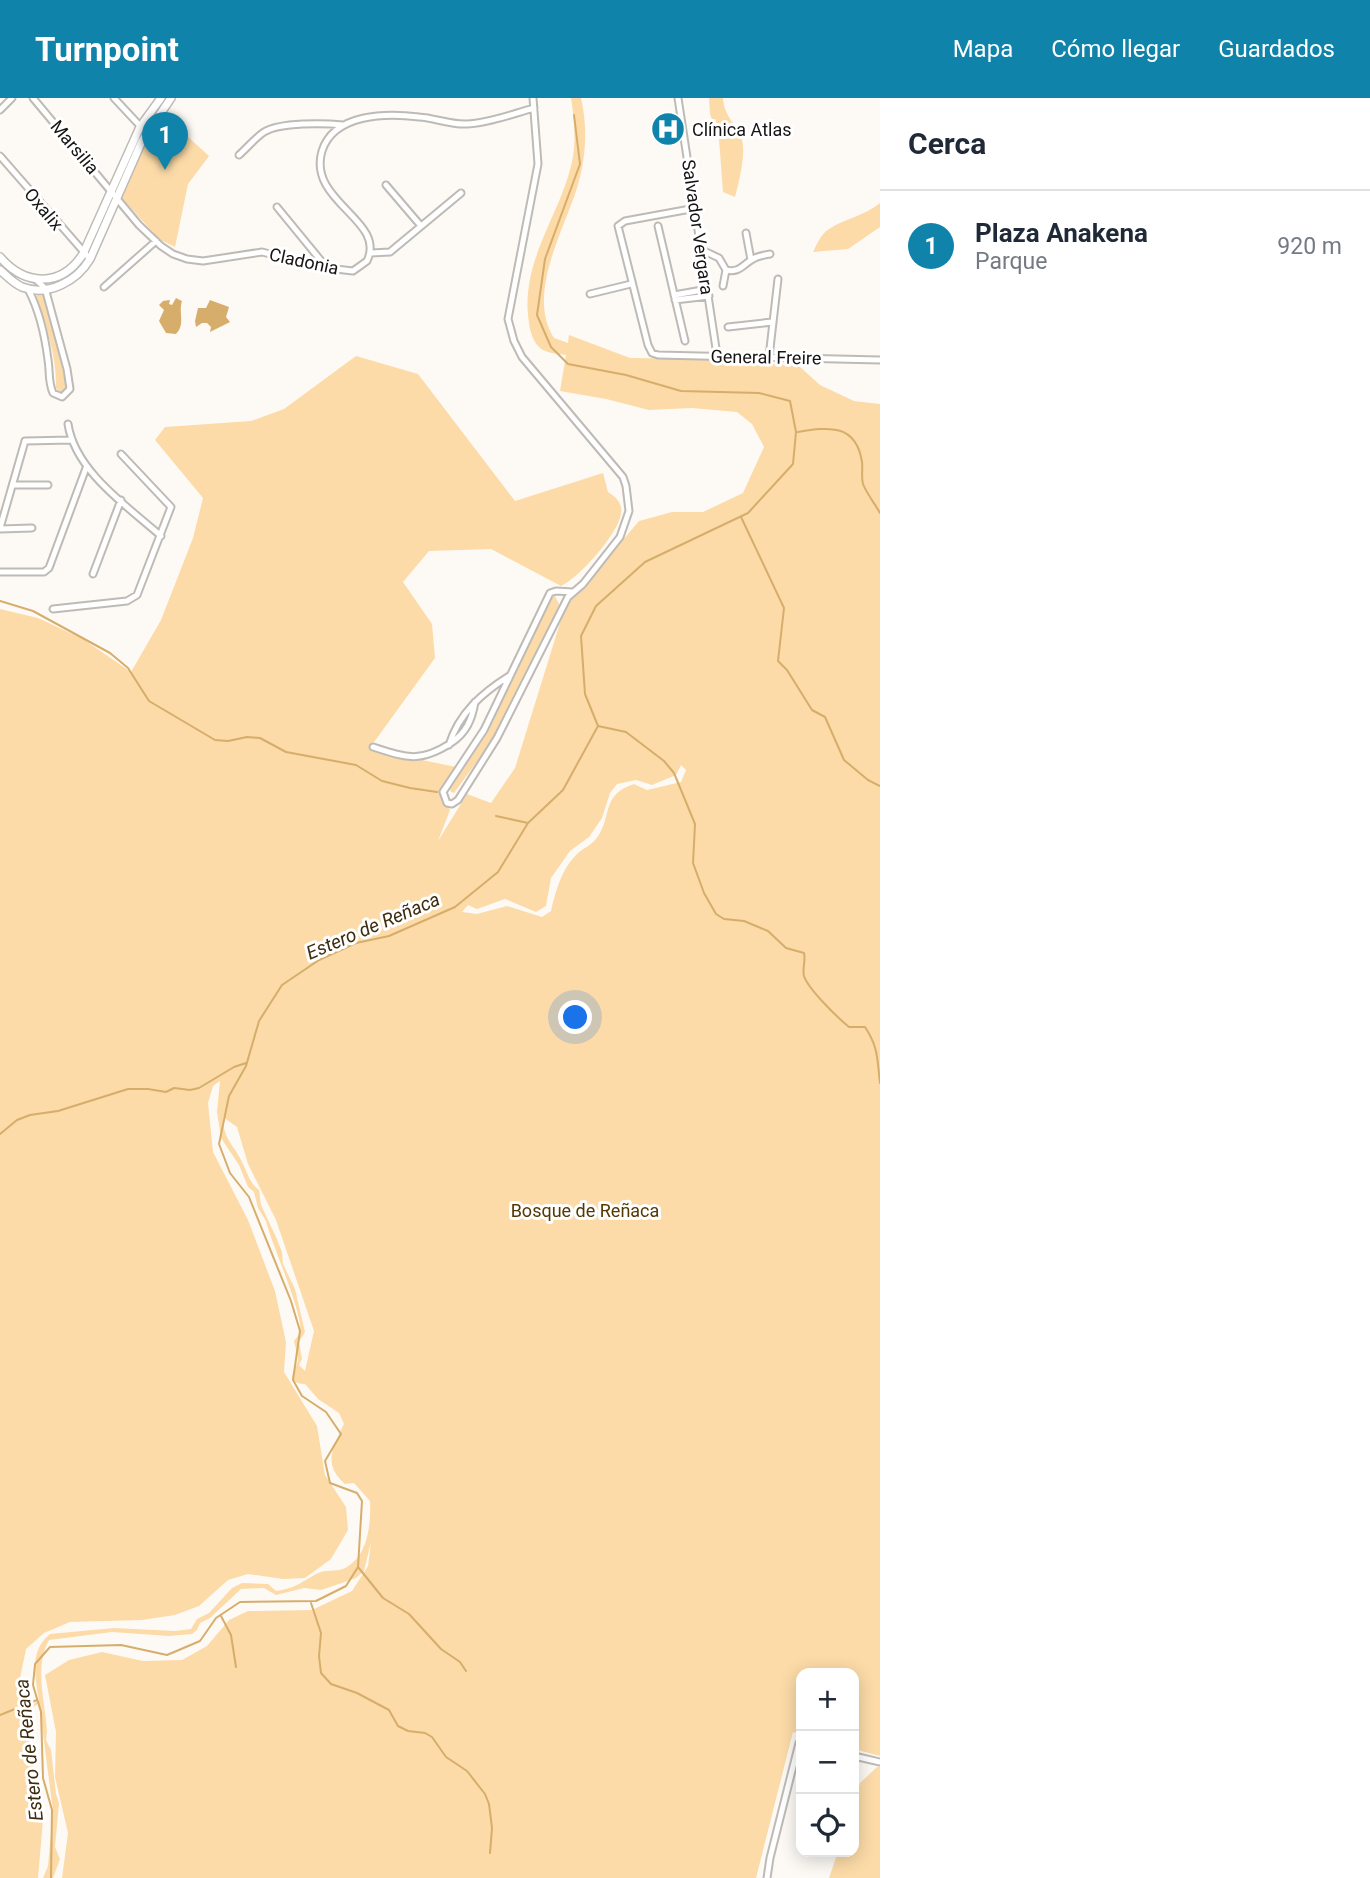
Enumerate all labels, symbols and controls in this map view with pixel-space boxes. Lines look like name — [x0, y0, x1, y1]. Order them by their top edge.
text: Turnpoint — [35, 30, 179, 69]
text: Mapa — [953, 35, 1013, 63]
text: Cómo llegar — [1051, 35, 1180, 63]
text: Guardados — [1218, 35, 1335, 63]
hospital icon: Clínica Atlas — [649, 110, 687, 148]
pin: 1 — [142, 112, 188, 170]
street label: Marsilia — [46, 116, 104, 178]
place label: Clínica Atlas — [692, 119, 791, 140]
text: Cerca — [908, 126, 986, 161]
street label: Salvador Vergara — [678, 158, 718, 296]
street label: Oxalix — [20, 184, 68, 234]
text: Plaza Anakena — [975, 218, 1148, 248]
text: 1 — [924, 233, 938, 260]
text: 920 m — [1277, 233, 1342, 260]
street label: Cladonia — [267, 243, 341, 279]
text: Parque — [975, 248, 1047, 275]
street label: General Freire — [710, 346, 822, 368]
water label: Estero de Reñaca — [303, 888, 443, 964]
your location — [558, 1000, 592, 1034]
park label: Bosque de Reñaca — [511, 1200, 659, 1221]
map controls — [796, 1668, 859, 1857]
button: + — [796, 1668, 859, 1731]
water label: Estero de Reñaca — [10, 1678, 48, 1822]
button: − — [796, 1731, 859, 1794]
button: locate — [796, 1794, 859, 1857]

